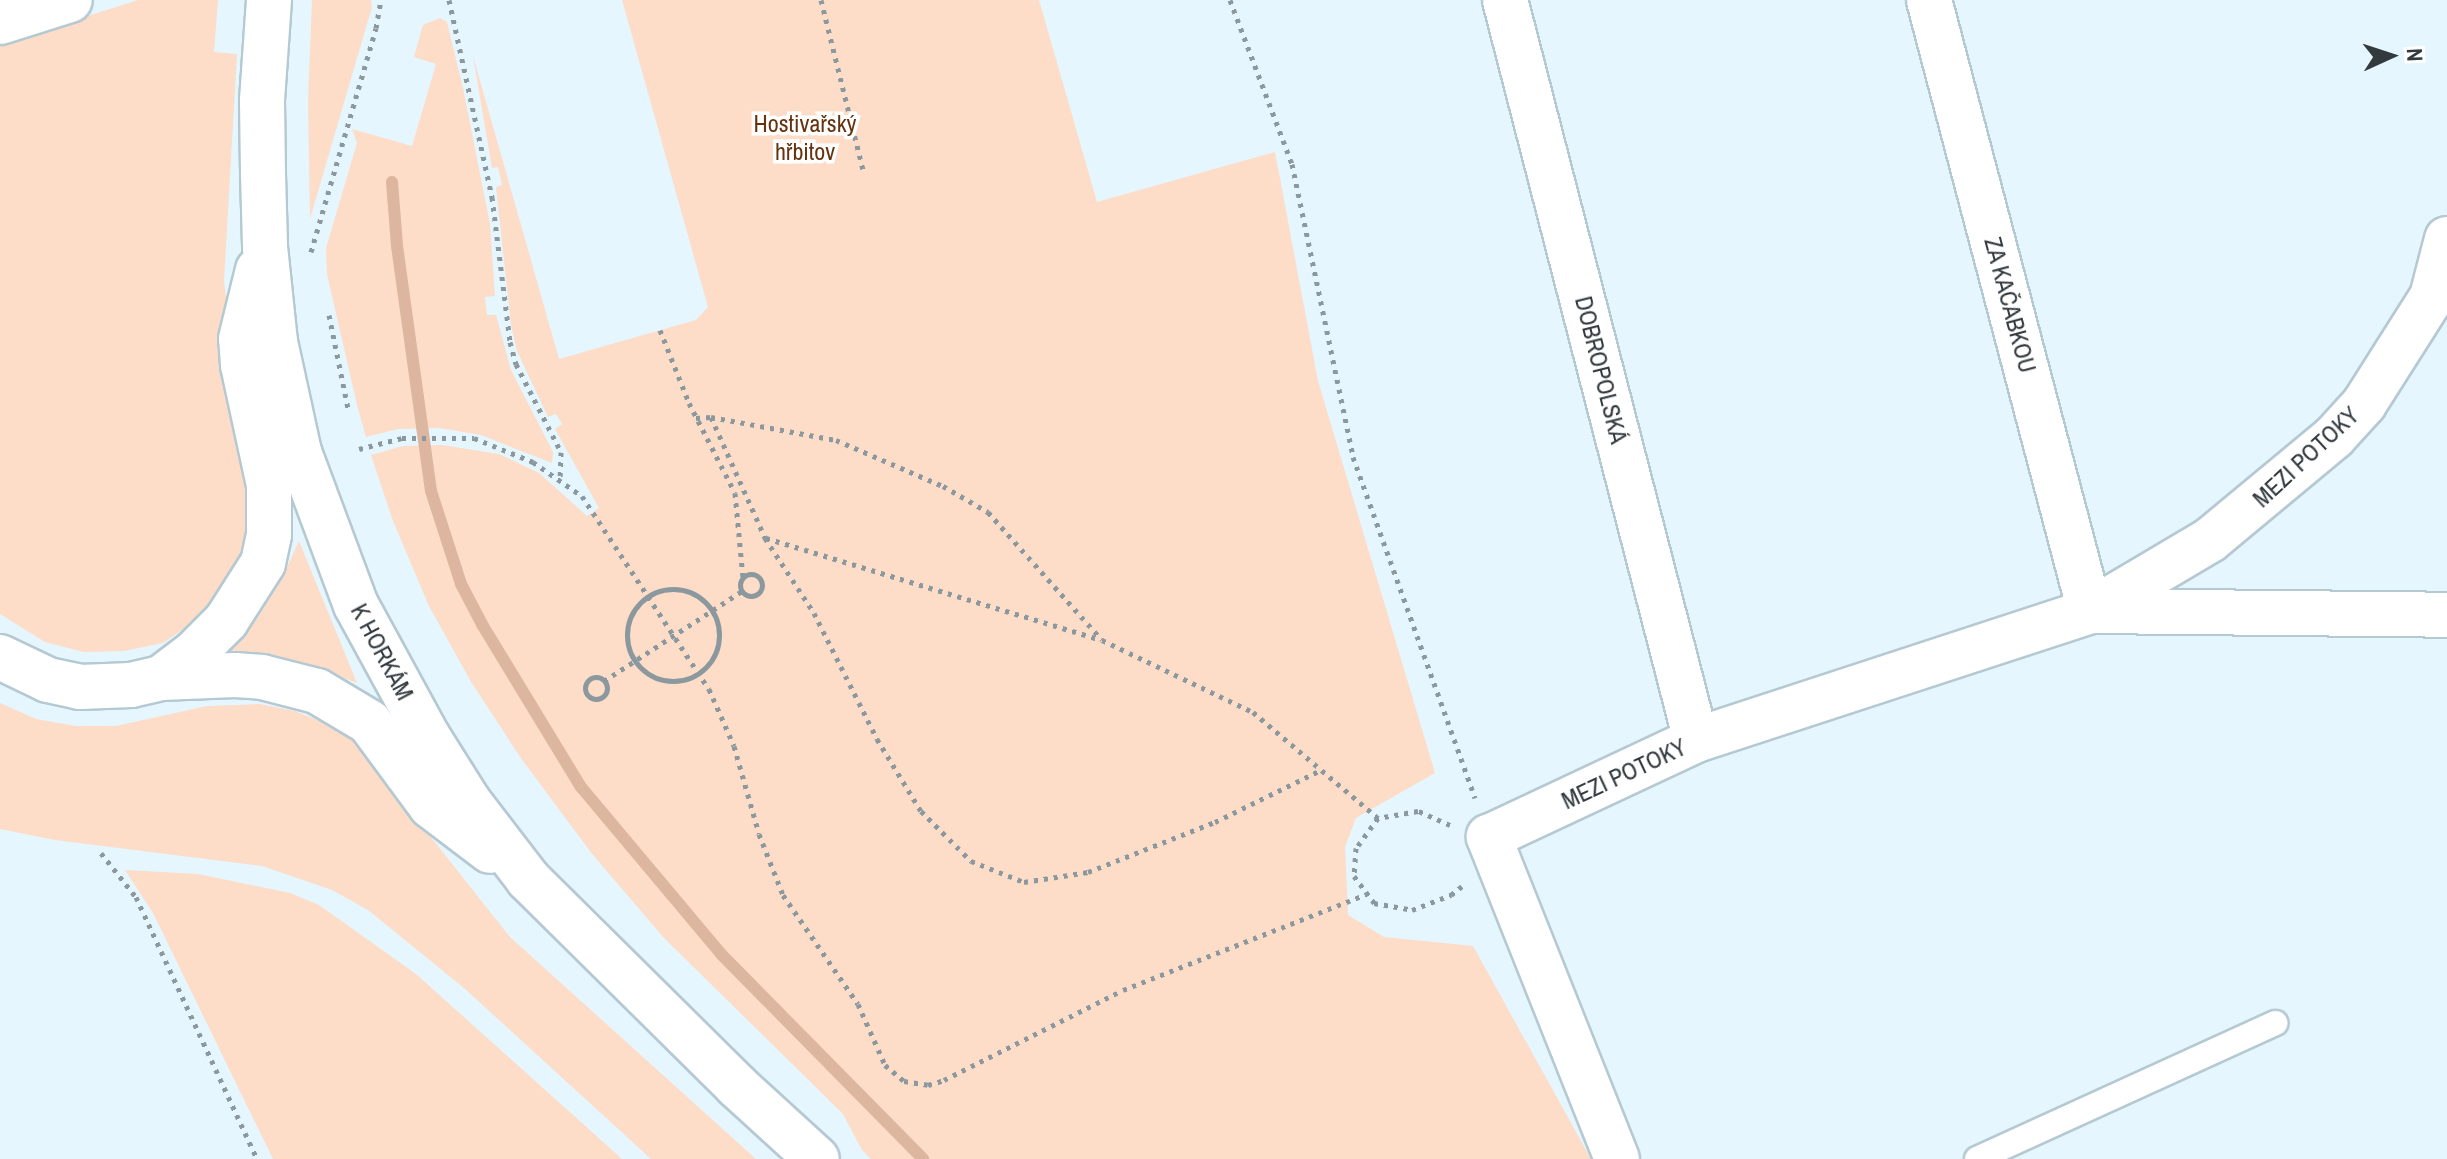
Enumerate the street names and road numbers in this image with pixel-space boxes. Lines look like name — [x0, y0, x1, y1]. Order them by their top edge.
street label: ZA KAČABKOU — [1978, 234, 2042, 376]
street label: DOBROPOLSKÁ — [1569, 293, 1633, 447]
street label: MEZI POTOKY — [2247, 401, 2365, 513]
street label: K HORKÁM — [345, 599, 419, 705]
street label: MEZI POTOKY — [1557, 733, 1691, 815]

